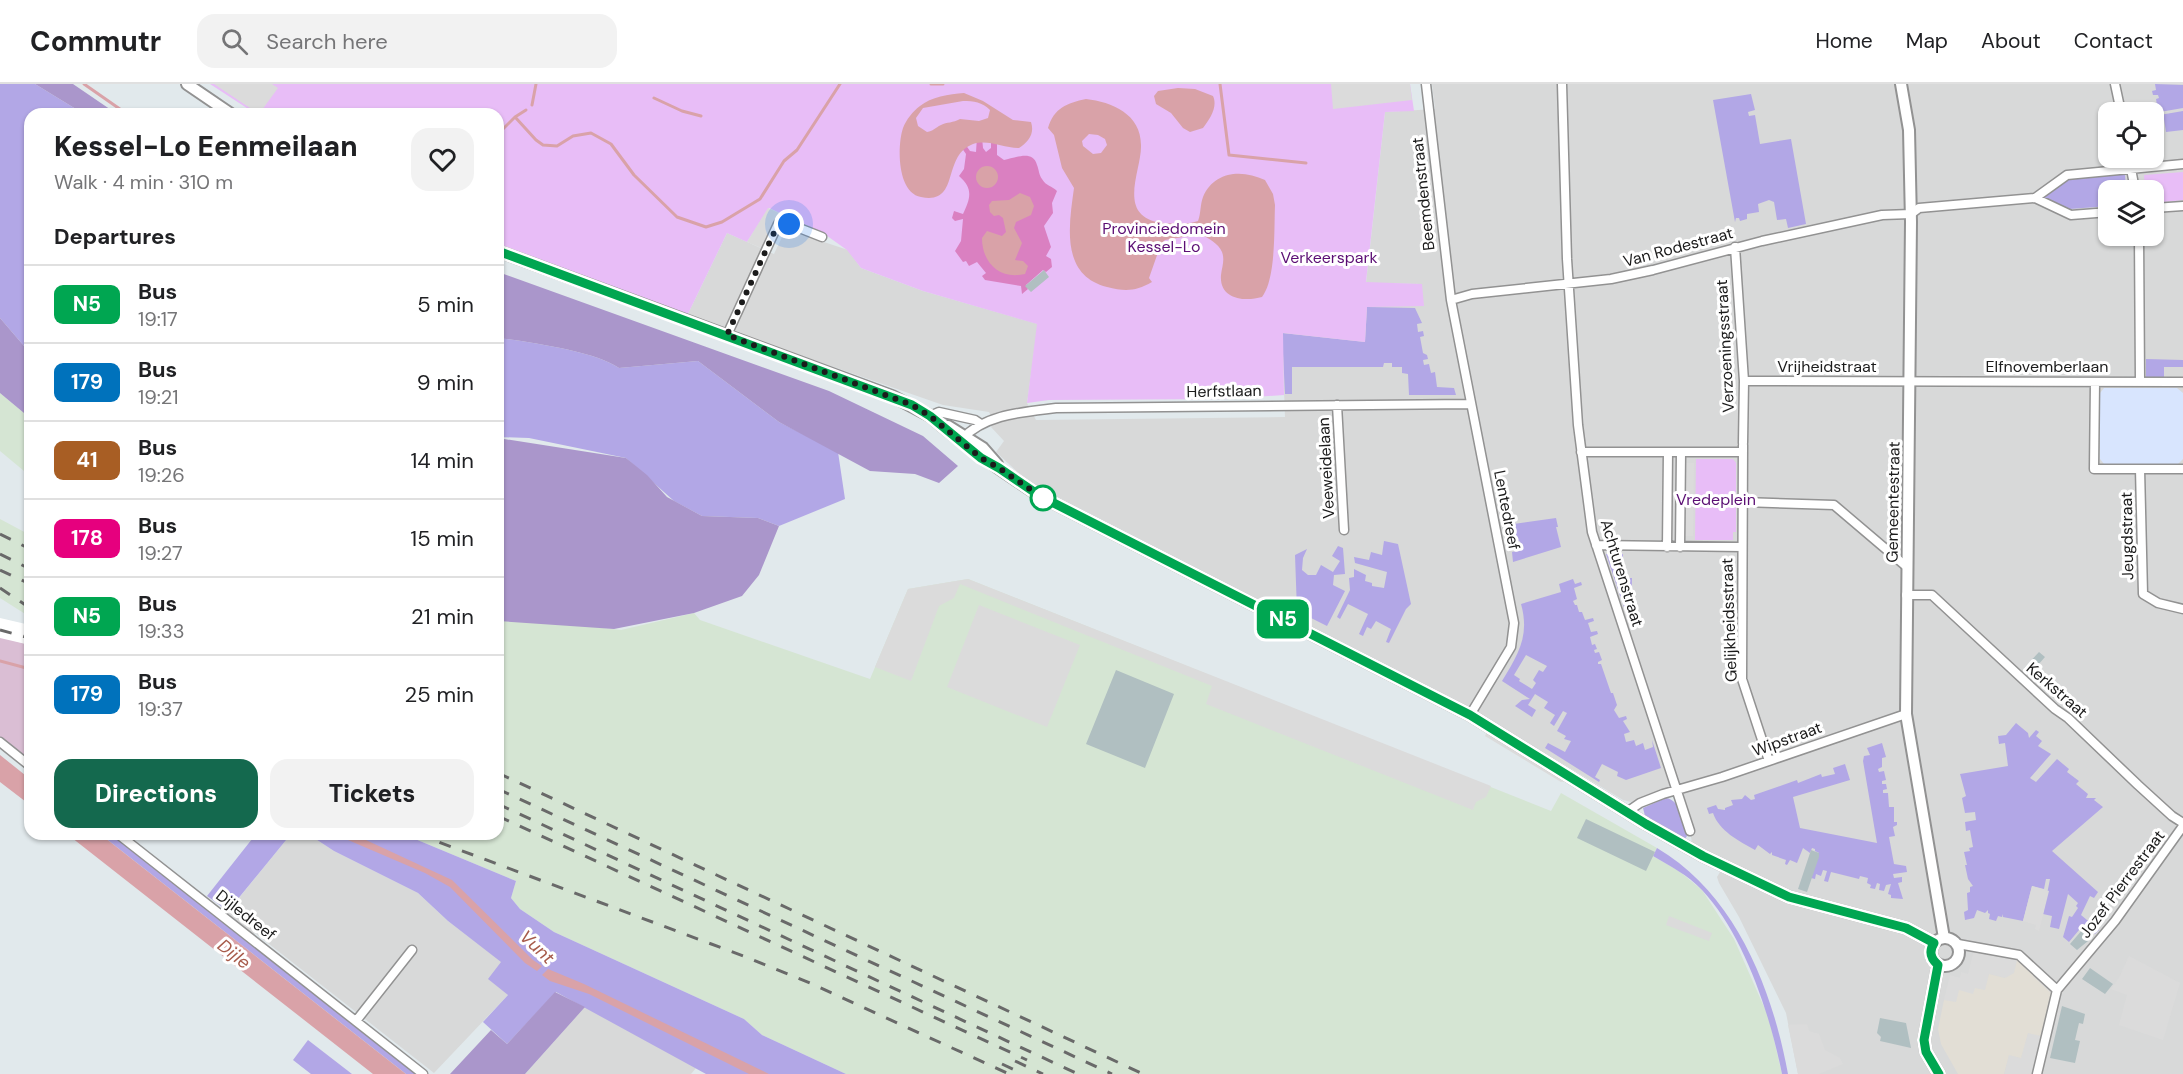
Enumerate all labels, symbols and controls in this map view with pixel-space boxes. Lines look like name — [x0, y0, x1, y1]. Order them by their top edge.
search box — [197, 14, 617, 68]
text: Commutr — [30, 23, 161, 60]
icon: search — [218, 25, 251, 58]
text: Search here — [266, 27, 388, 56]
text: Home — [1815, 27, 1873, 55]
text: Map — [1906, 27, 1948, 55]
text: About — [1981, 27, 2041, 55]
text: Contact — [2074, 27, 2153, 55]
map controls — [2098, 102, 2164, 246]
button: locate — [2098, 102, 2164, 168]
text: Kessel-Lo Eenmeilaan — [54, 128, 358, 165]
button: heart — [411, 128, 474, 191]
street label: Beemdenstraat — [1407, 136, 1439, 252]
text: Walk · 4 min · 310 m — [54, 169, 233, 195]
button: layers — [2098, 180, 2164, 246]
your location — [774, 209, 804, 239]
park label: Provinciedomein Kessel-Lo — [1102, 218, 1226, 257]
text: Departures — [54, 222, 176, 251]
street label: Van Rodestraat — [1621, 222, 1735, 272]
park label: Verkeerspark — [1281, 247, 1378, 268]
text: Bus — [138, 277, 177, 306]
street label: Verzoeningsstraat — [1711, 279, 1739, 413]
text: N5 — [73, 290, 101, 318]
text: 5 min — [417, 290, 474, 319]
text: 19:17 — [138, 306, 178, 332]
text: Bus — [138, 355, 177, 384]
street label: Vrijheidstraat — [1777, 356, 1877, 377]
street label: Elfnovemberlaan — [1986, 356, 2108, 377]
text: 179 — [71, 368, 103, 396]
text: 9 min — [417, 368, 474, 397]
street label: Herfstlaan — [1186, 380, 1262, 402]
text: 19:21 — [138, 384, 179, 410]
street label: Veeweidelaan — [1313, 417, 1339, 519]
text: Bus — [138, 433, 177, 462]
street label: Gemeentestraat — [1881, 441, 1905, 563]
text: 41 — [76, 446, 98, 474]
text: 14 min — [410, 446, 474, 475]
text: 19:26 — [138, 462, 185, 488]
street label: Lentedreef — [1489, 468, 1525, 552]
unlabelled marker — [1030, 485, 1056, 511]
park label: Vredeplein — [1676, 489, 1756, 510]
street label: Jeugdstraat — [2116, 492, 2138, 580]
text: Bus — [138, 511, 177, 540]
street label: Achturenstraat — [1596, 517, 1648, 629]
text: 178 — [71, 524, 103, 552]
text: 15 min — [410, 524, 474, 553]
text: 19:27 — [138, 540, 183, 566]
street label: Gelijkheidsstraat — [1716, 558, 1742, 682]
text: Bus — [138, 589, 177, 618]
line badge: N5 — [1256, 600, 1310, 638]
text: N5 — [73, 602, 101, 630]
text: 21 min — [411, 602, 474, 631]
text: N5 — [1269, 605, 1297, 633]
text: 19:33 — [138, 618, 184, 644]
street label: Kerkstraat — [2022, 658, 2092, 722]
text: Bus — [138, 667, 177, 696]
text: 179 — [71, 680, 103, 708]
text: 25 min — [405, 680, 474, 709]
text: 19:37 — [138, 696, 183, 722]
street label: Wipstraat — [1749, 717, 1825, 761]
button: Directions — [54, 759, 258, 828]
button: Tickets — [270, 759, 474, 828]
street label: Jozef Pierrestraat — [2075, 826, 2169, 942]
street label: Dijledreef — [212, 885, 280, 945]
water label: Vunt — [514, 925, 560, 970]
water label: Dijle — [213, 934, 255, 974]

